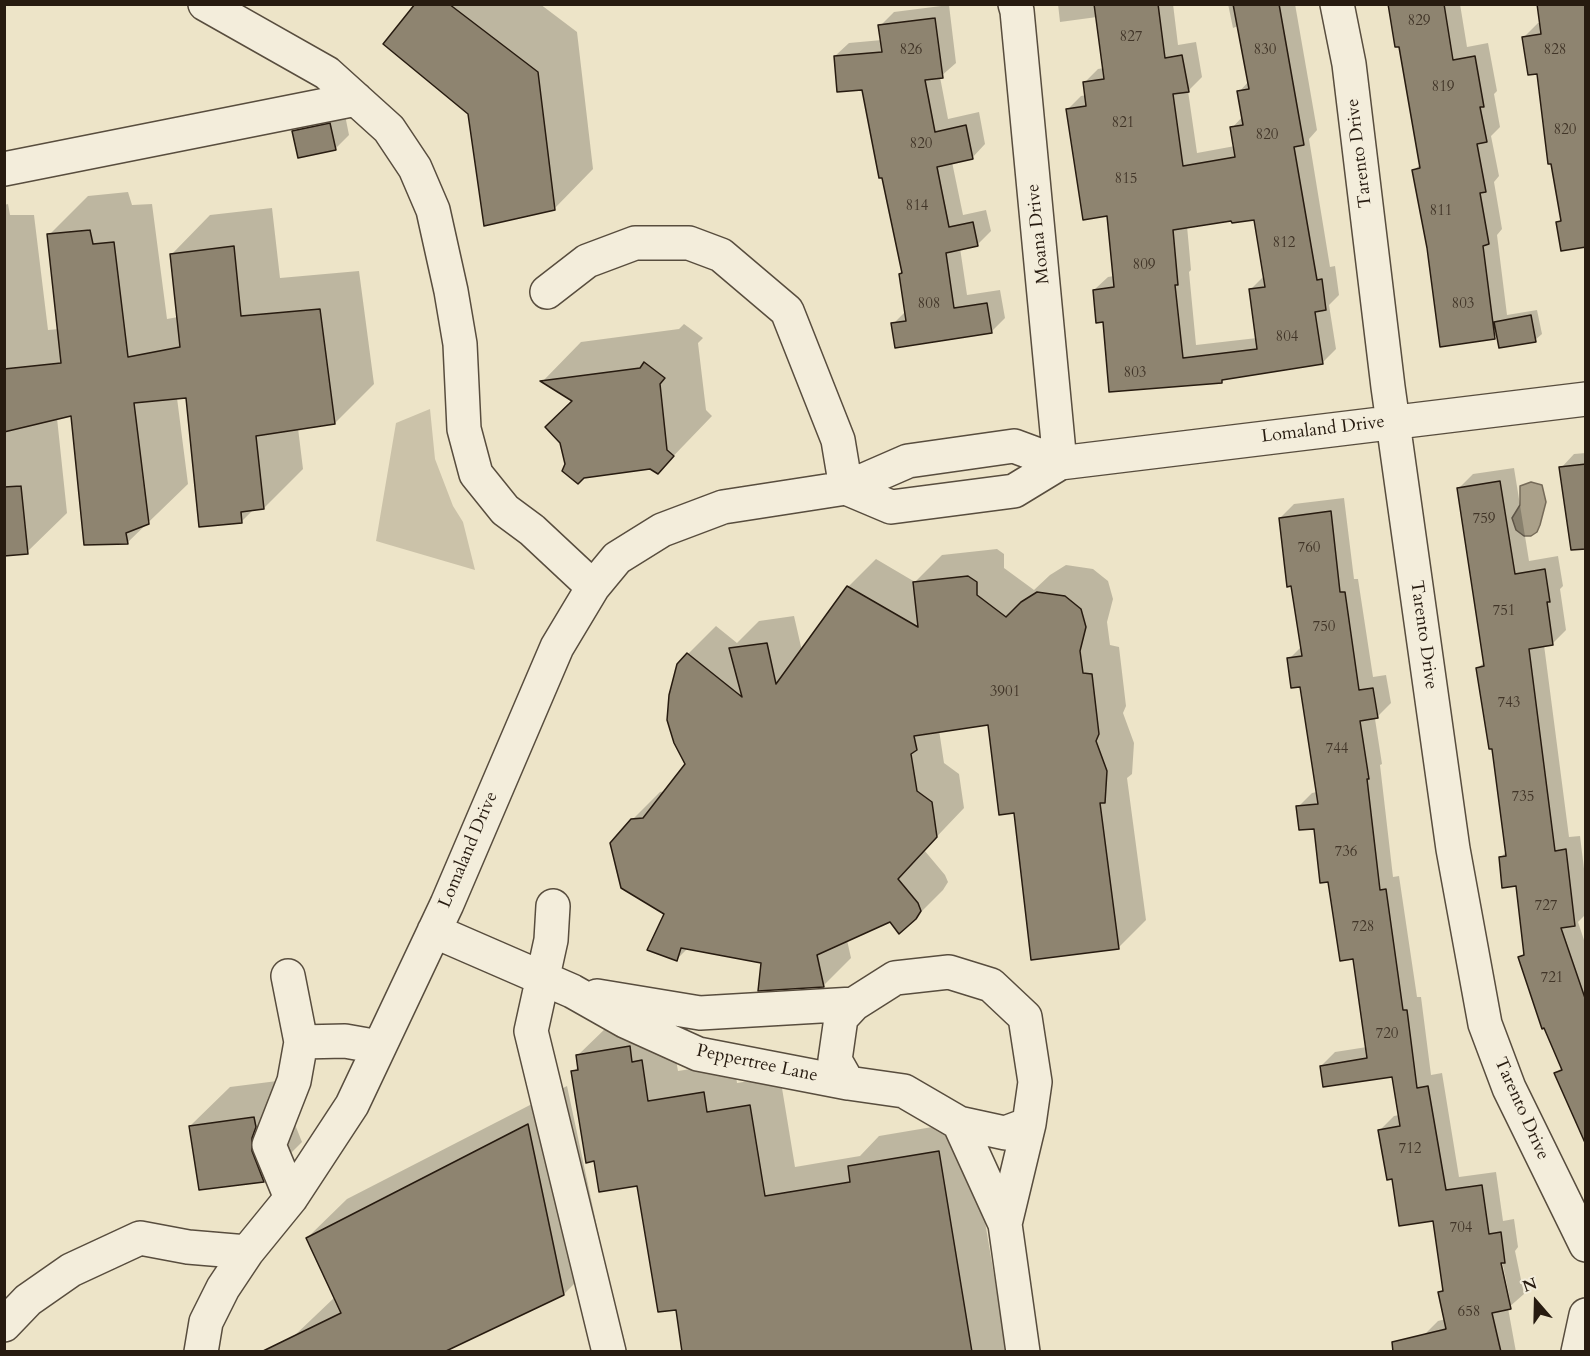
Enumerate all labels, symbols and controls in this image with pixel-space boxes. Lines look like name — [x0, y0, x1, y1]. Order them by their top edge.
house number: 829 — [1407, 13, 1431, 31]
house number: 827 — [1119, 29, 1143, 47]
house number: 826 — [899, 42, 923, 60]
house number: 830 — [1253, 42, 1277, 60]
house number: 828 — [1543, 42, 1567, 60]
house number: 819 — [1431, 79, 1455, 97]
street label: Tarento Drive — [1343, 97, 1377, 209]
house number: 821 — [1111, 115, 1135, 133]
house number: 820 — [1553, 122, 1577, 140]
house number: 820 — [1255, 127, 1279, 145]
house number: 820 — [909, 136, 933, 154]
house number: 815 — [1114, 171, 1138, 189]
street label: Moana Drive — [1023, 183, 1055, 285]
house number: 814 — [905, 198, 929, 216]
house number: 811 — [1429, 203, 1453, 221]
house number: 812 — [1272, 235, 1296, 253]
house number: 809 — [1132, 257, 1156, 275]
house number: 808 — [917, 296, 941, 314]
house number: 803 — [1451, 296, 1475, 314]
house number: 804 — [1275, 329, 1299, 347]
house number: 803 — [1123, 365, 1147, 383]
street label: Lomaland Drive — [1260, 412, 1386, 448]
house number: 759 — [1472, 511, 1496, 529]
house number: 760 — [1297, 540, 1321, 558]
street label: Tarento Drive — [1405, 579, 1441, 691]
house number: 751 — [1492, 603, 1516, 621]
house number: 750 — [1312, 619, 1336, 637]
house number: 3901 — [990, 684, 1020, 702]
house number: 743 — [1497, 695, 1521, 713]
house number: 744 — [1325, 741, 1349, 759]
street label: Lomaland Drive — [435, 789, 503, 911]
house number: 735 — [1511, 789, 1535, 807]
house number: 736 — [1334, 844, 1358, 862]
house number: 727 — [1534, 898, 1558, 916]
house number: 728 — [1351, 919, 1375, 937]
house number: 721 — [1540, 970, 1564, 988]
house number: 720 — [1375, 1026, 1399, 1044]
street label: Peppertree Lane — [694, 1041, 820, 1087]
street label: Tarento Drive — [1489, 1054, 1553, 1164]
house number: 712 — [1398, 1141, 1422, 1159]
house number: 704 — [1449, 1220, 1473, 1238]
north arrow — [1506, 1272, 1566, 1332]
text: N — [1520, 1272, 1540, 1298]
house number: 658 — [1457, 1304, 1481, 1322]

